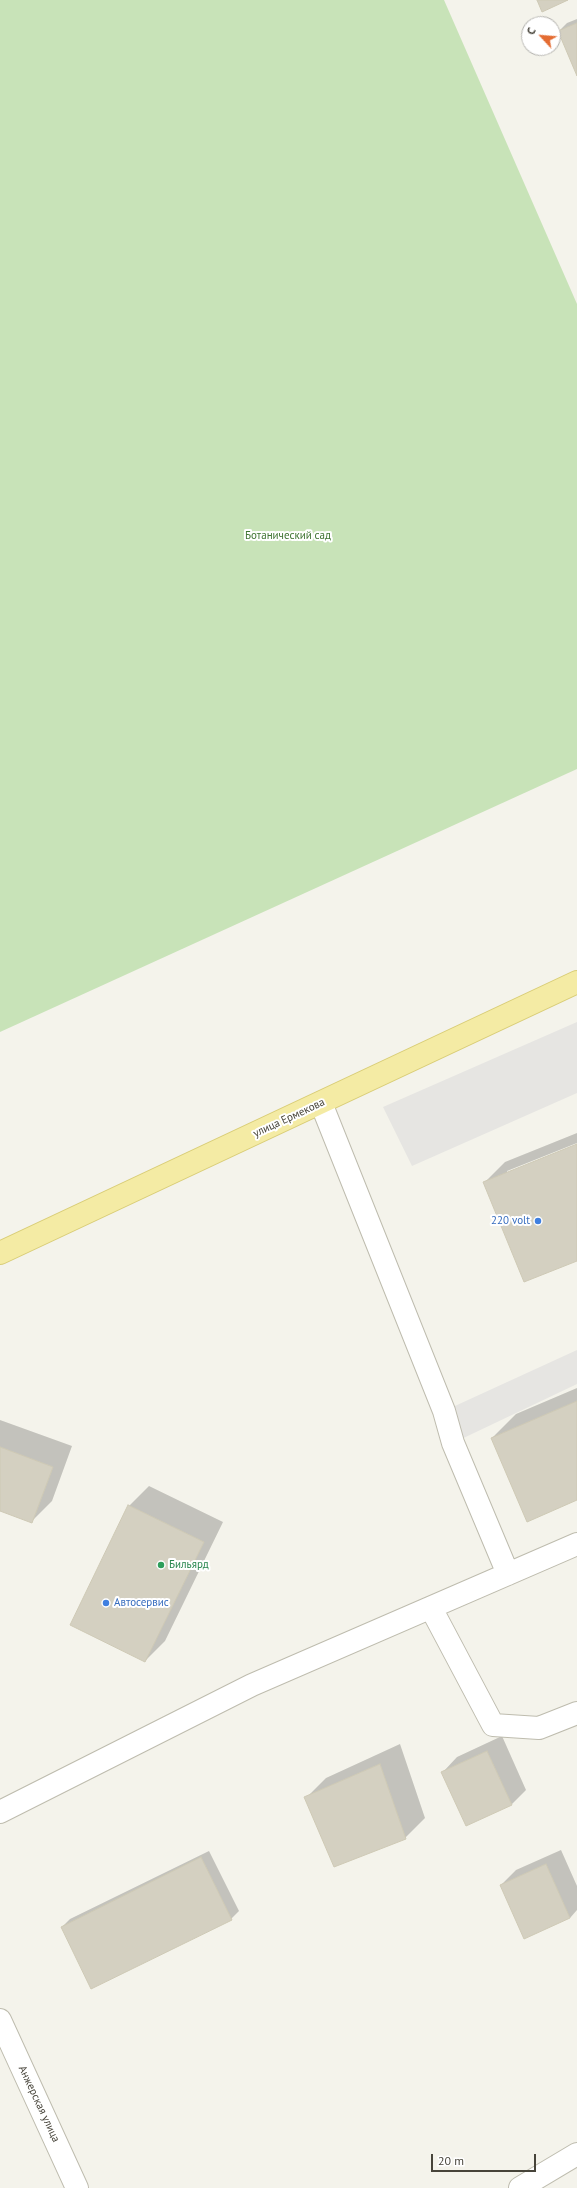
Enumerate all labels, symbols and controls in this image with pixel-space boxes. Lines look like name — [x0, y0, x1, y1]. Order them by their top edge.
north arrow — [521, 16, 561, 56]
text: С — [523, 25, 539, 37]
park label: Ботанический сад — [245, 529, 331, 543]
street label: улица Ермекова — [251, 1096, 327, 1140]
place label: 220 volt — [491, 1214, 530, 1228]
marker: 220 volt — [533, 1216, 543, 1226]
place label: Бильярд — [169, 1558, 209, 1572]
marker: Бильярд — [156, 1560, 166, 1570]
place label: Автосервис — [114, 1596, 169, 1610]
marker: Автосервис — [101, 1598, 111, 1608]
street label: Анжерская улица — [15, 2064, 63, 2144]
scale bar — [433, 2146, 538, 2172]
text: 20 m — [438, 2153, 464, 2168]

